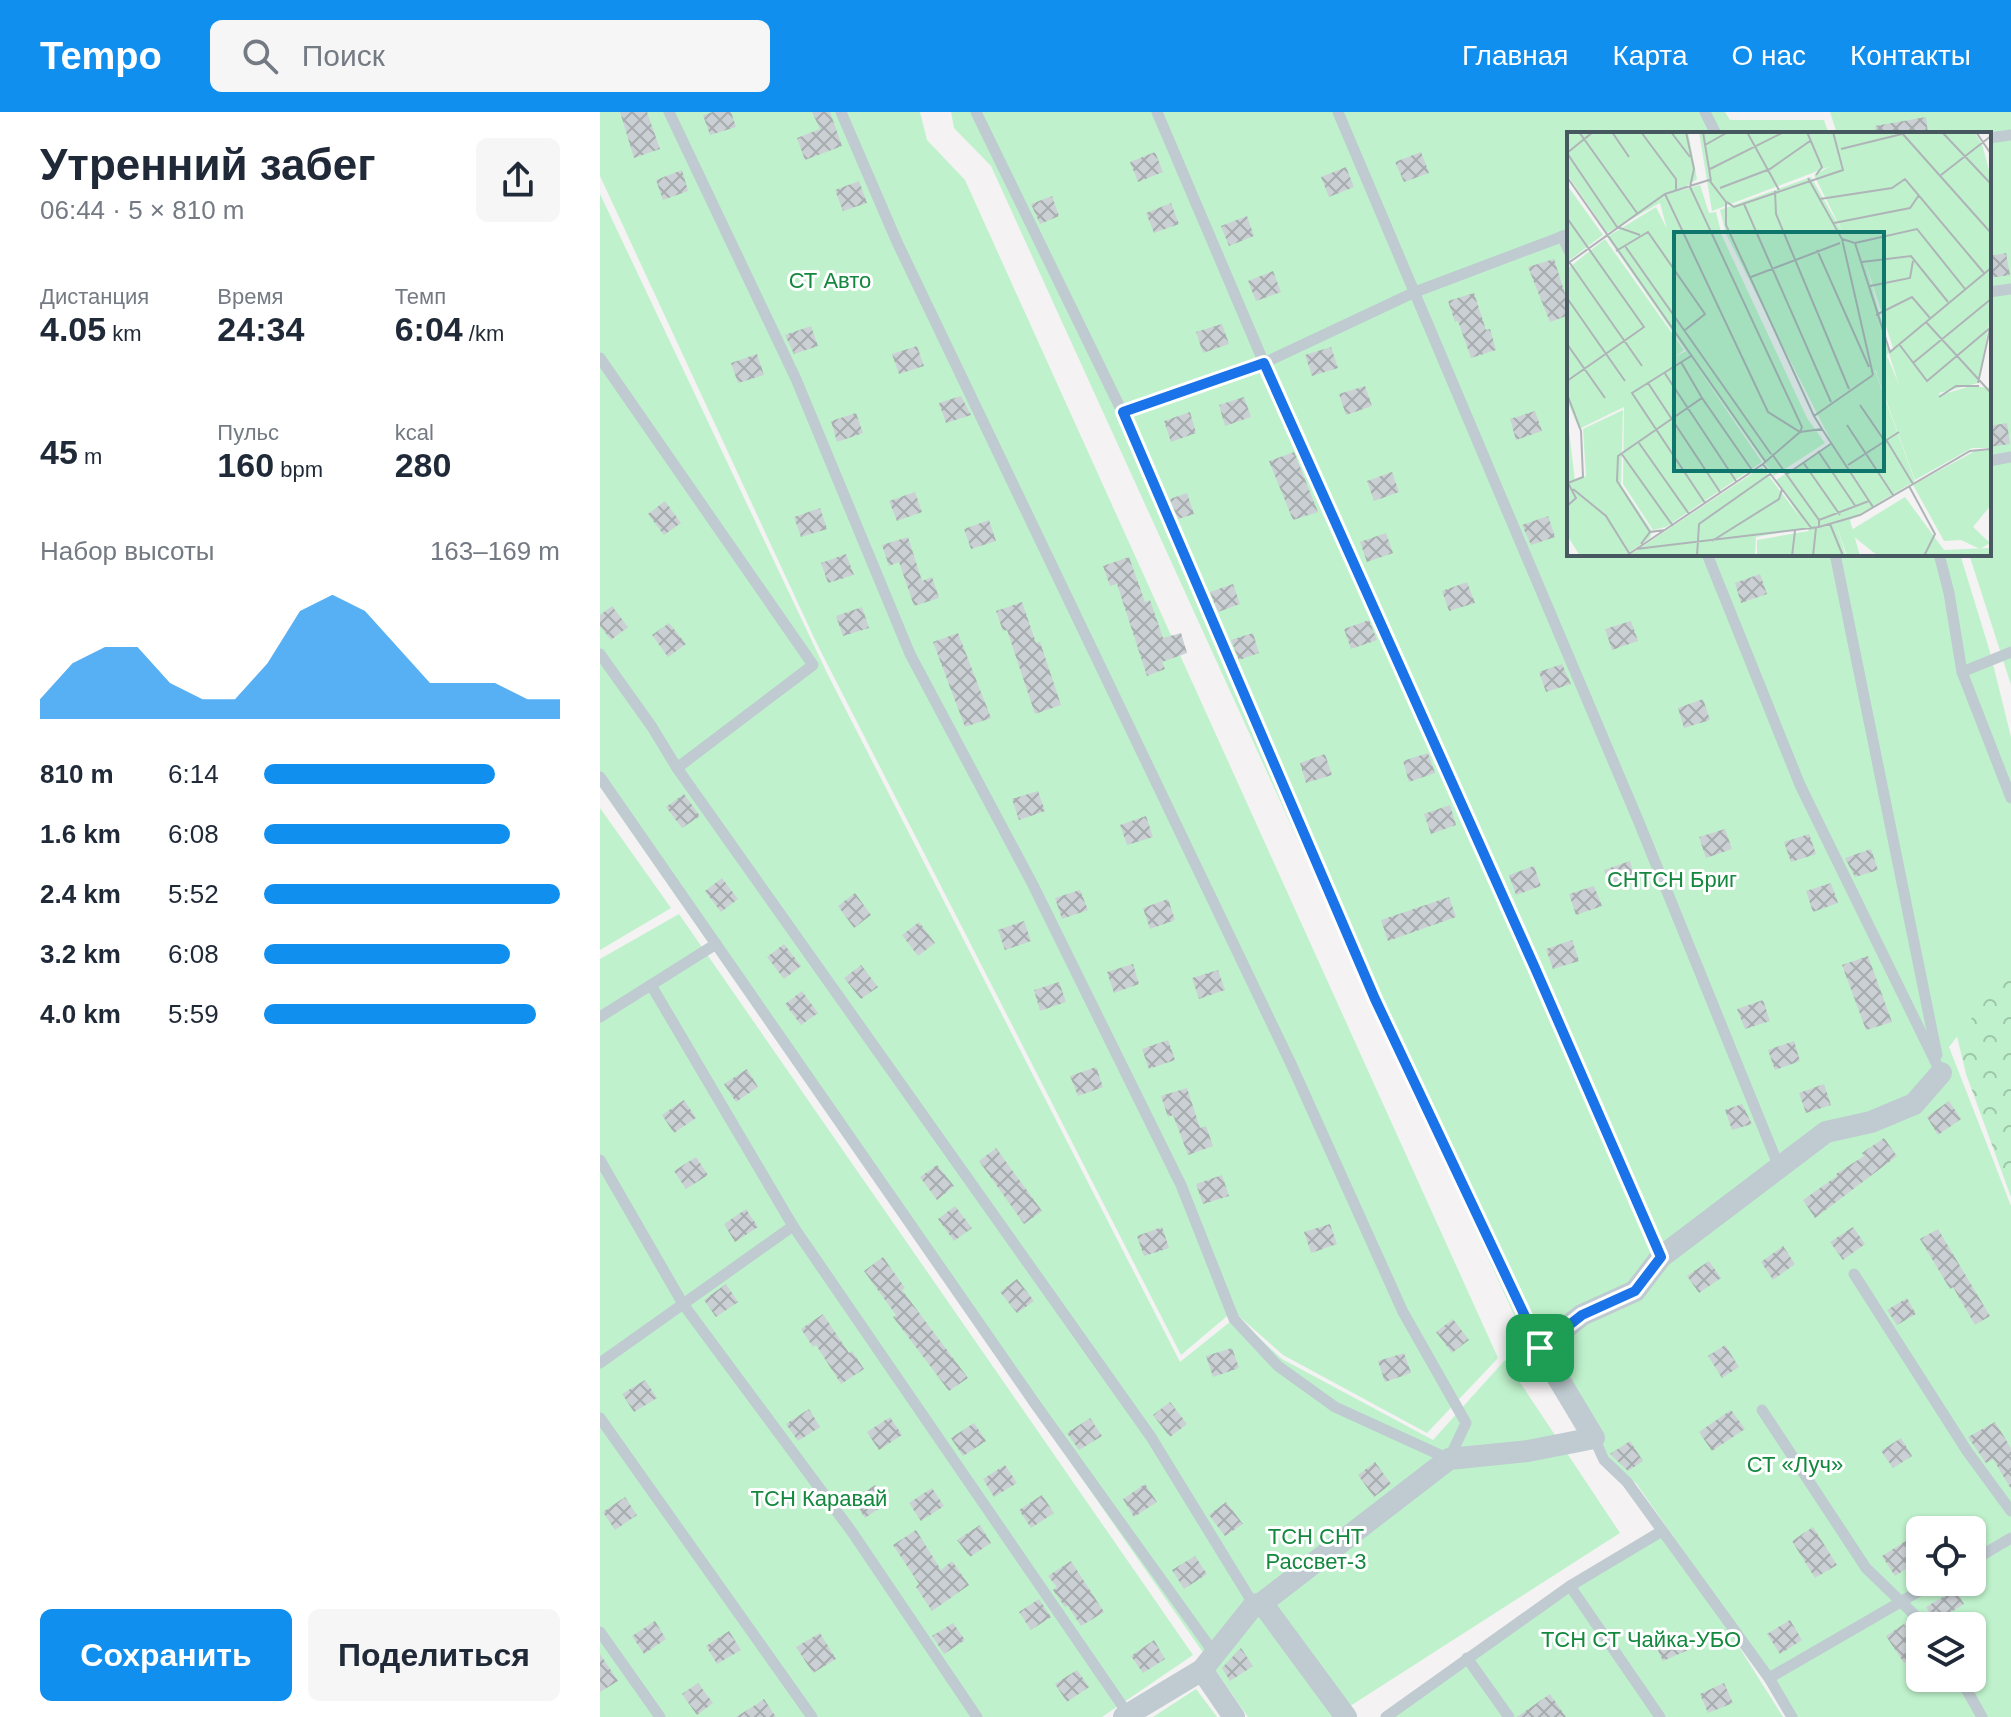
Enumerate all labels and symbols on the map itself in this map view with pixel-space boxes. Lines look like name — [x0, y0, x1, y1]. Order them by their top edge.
inset map — [1567, 132, 1991, 556]
park label: СТ Авто — [789, 268, 871, 293]
park label: СНТСН Бриг — [1607, 867, 1737, 892]
pin — [1506, 1314, 1574, 1382]
park label: СТ «Луч» — [1747, 1452, 1843, 1477]
park label: ТСН Каравай — [751, 1486, 887, 1511]
park label: ТСН СНТ Рассвет-3 — [1266, 1524, 1366, 1574]
park label: ТСН СТ Чайка-УБО — [1541, 1627, 1741, 1652]

